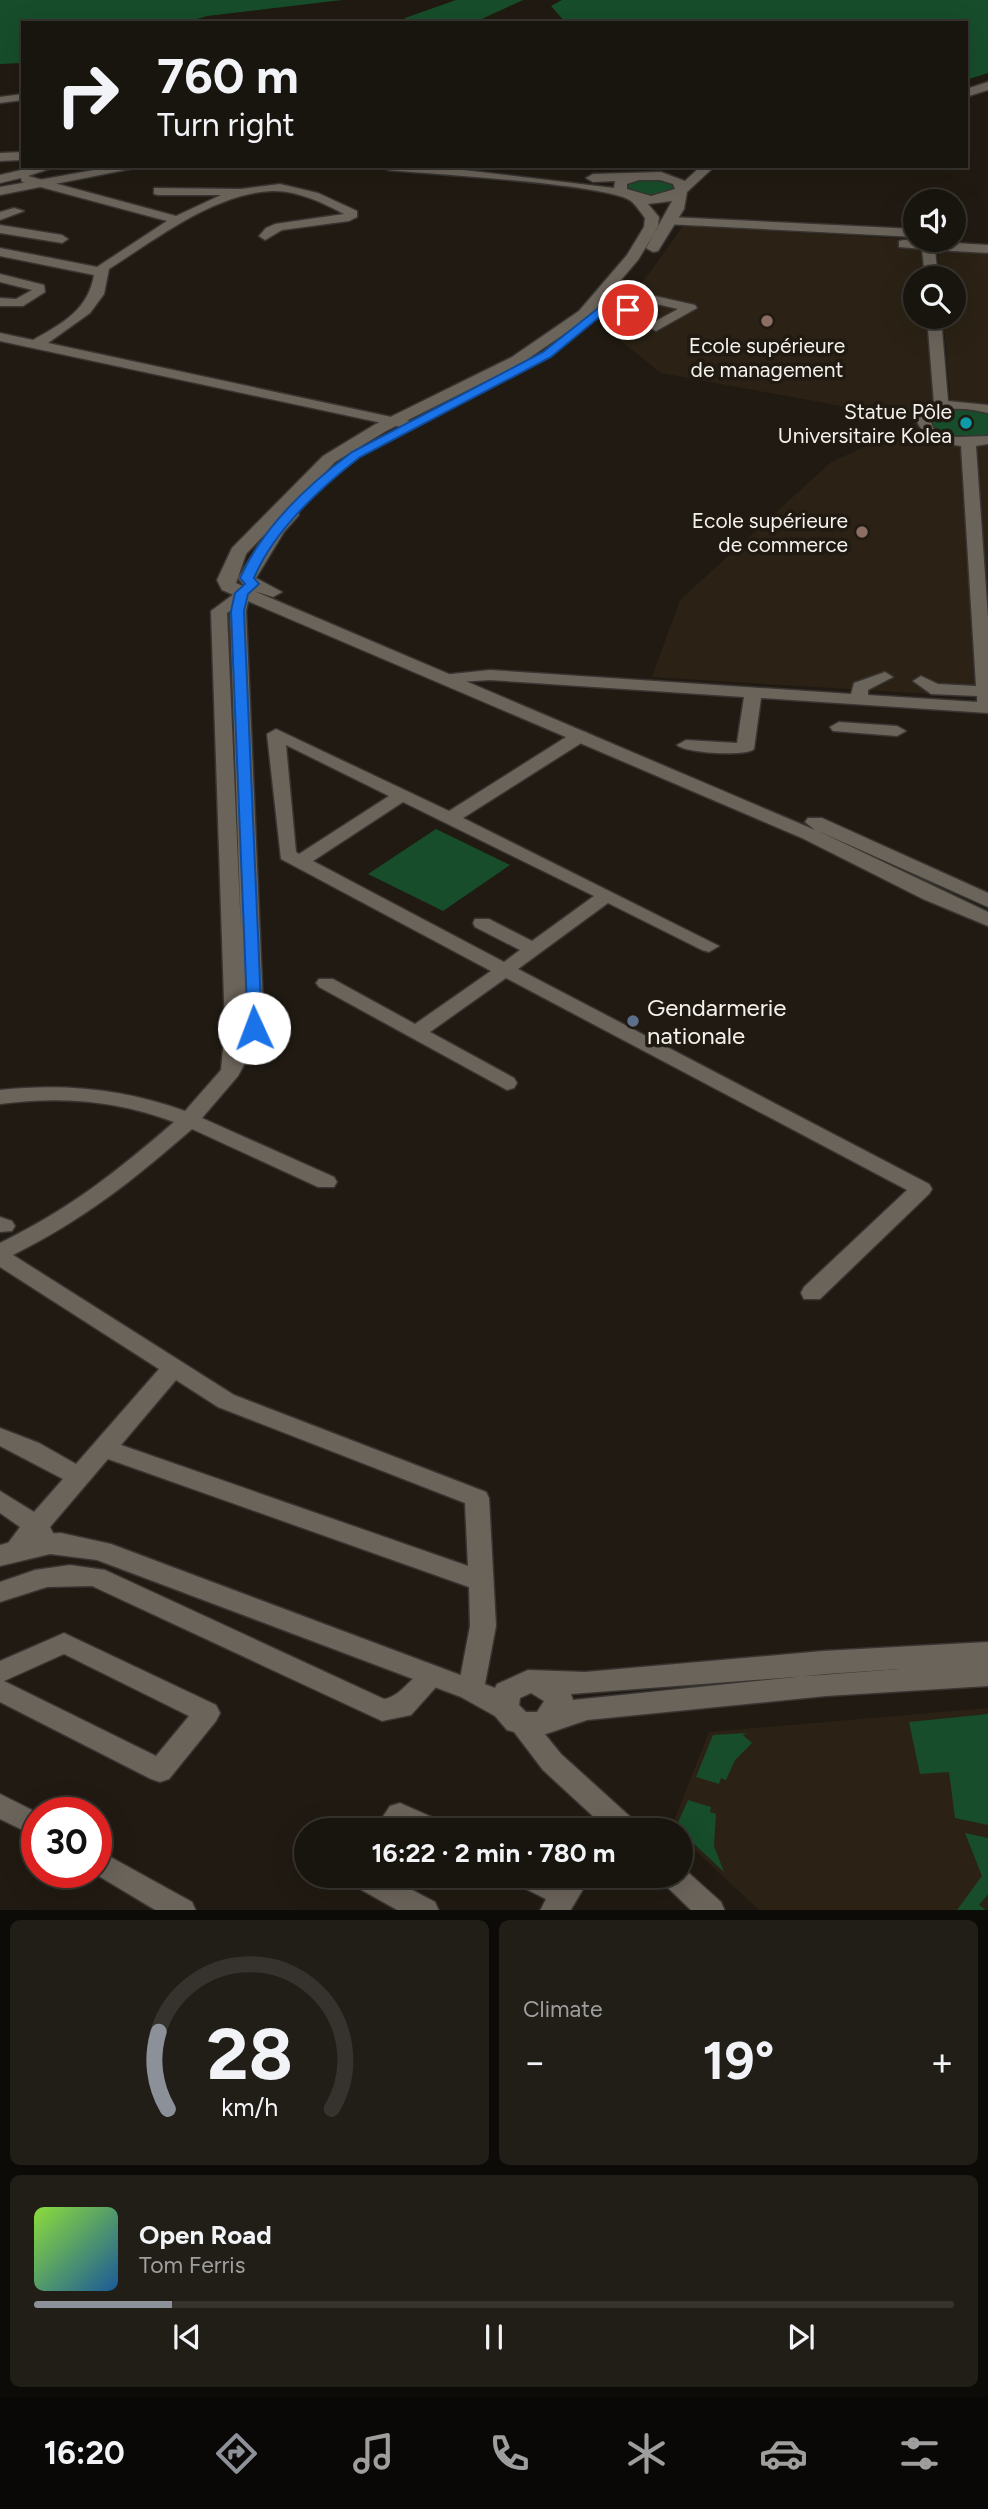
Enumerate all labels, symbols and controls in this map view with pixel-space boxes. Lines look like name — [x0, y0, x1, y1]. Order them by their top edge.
text: 760 m — [157, 46, 299, 105]
icon: right — [42, 49, 133, 140]
text: Turn right — [157, 106, 295, 144]
map controls — [903, 189, 966, 329]
button: sound — [903, 189, 966, 252]
button: search — [903, 266, 966, 329]
pin — [598, 280, 658, 340]
icon: arrive — [609, 291, 647, 329]
marker: Ecole supérieure de management — [759, 313, 775, 329]
place label: Ecole supérieure de management — [689, 333, 845, 382]
place label: Statue Pôle Universitaire Kolea — [778, 399, 952, 448]
marker: Statue Pôle Universitaire Kolea — [958, 415, 974, 431]
place label: Ecole supérieure de commerce — [692, 508, 848, 557]
marker: Ecole supérieure de commerce — [854, 524, 870, 540]
position arrow — [217, 991, 291, 1065]
place label: Gendarmerie nationale — [647, 993, 786, 1050]
marker: Gendarmerie nationale — [625, 1013, 641, 1029]
speed limit sign: 30 — [21, 1797, 112, 1888]
text: 16:22 · 2 min · 780 m — [372, 1837, 615, 1869]
text: Climate — [523, 1995, 602, 2023]
text: 28 — [206, 2010, 293, 2097]
text: 19° — [703, 2030, 774, 2092]
text: − — [523, 2039, 547, 2085]
text: + — [930, 2039, 954, 2085]
text: km/h — [221, 2091, 278, 2121]
text: Open Road — [139, 2219, 272, 2251]
text: Tom Ferris — [139, 2251, 245, 2279]
icon: previous — [168, 2318, 206, 2356]
icon: pause — [475, 2318, 513, 2356]
icon: next — [782, 2318, 820, 2356]
icon: directions — [212, 2429, 261, 2478]
icon: music — [349, 2429, 398, 2478]
icon: phone — [485, 2429, 534, 2478]
icon: climate — [622, 2429, 671, 2478]
icon: car — [759, 2429, 808, 2478]
icon: filters — [895, 2429, 944, 2478]
text: 16:20 — [44, 2434, 125, 2472]

